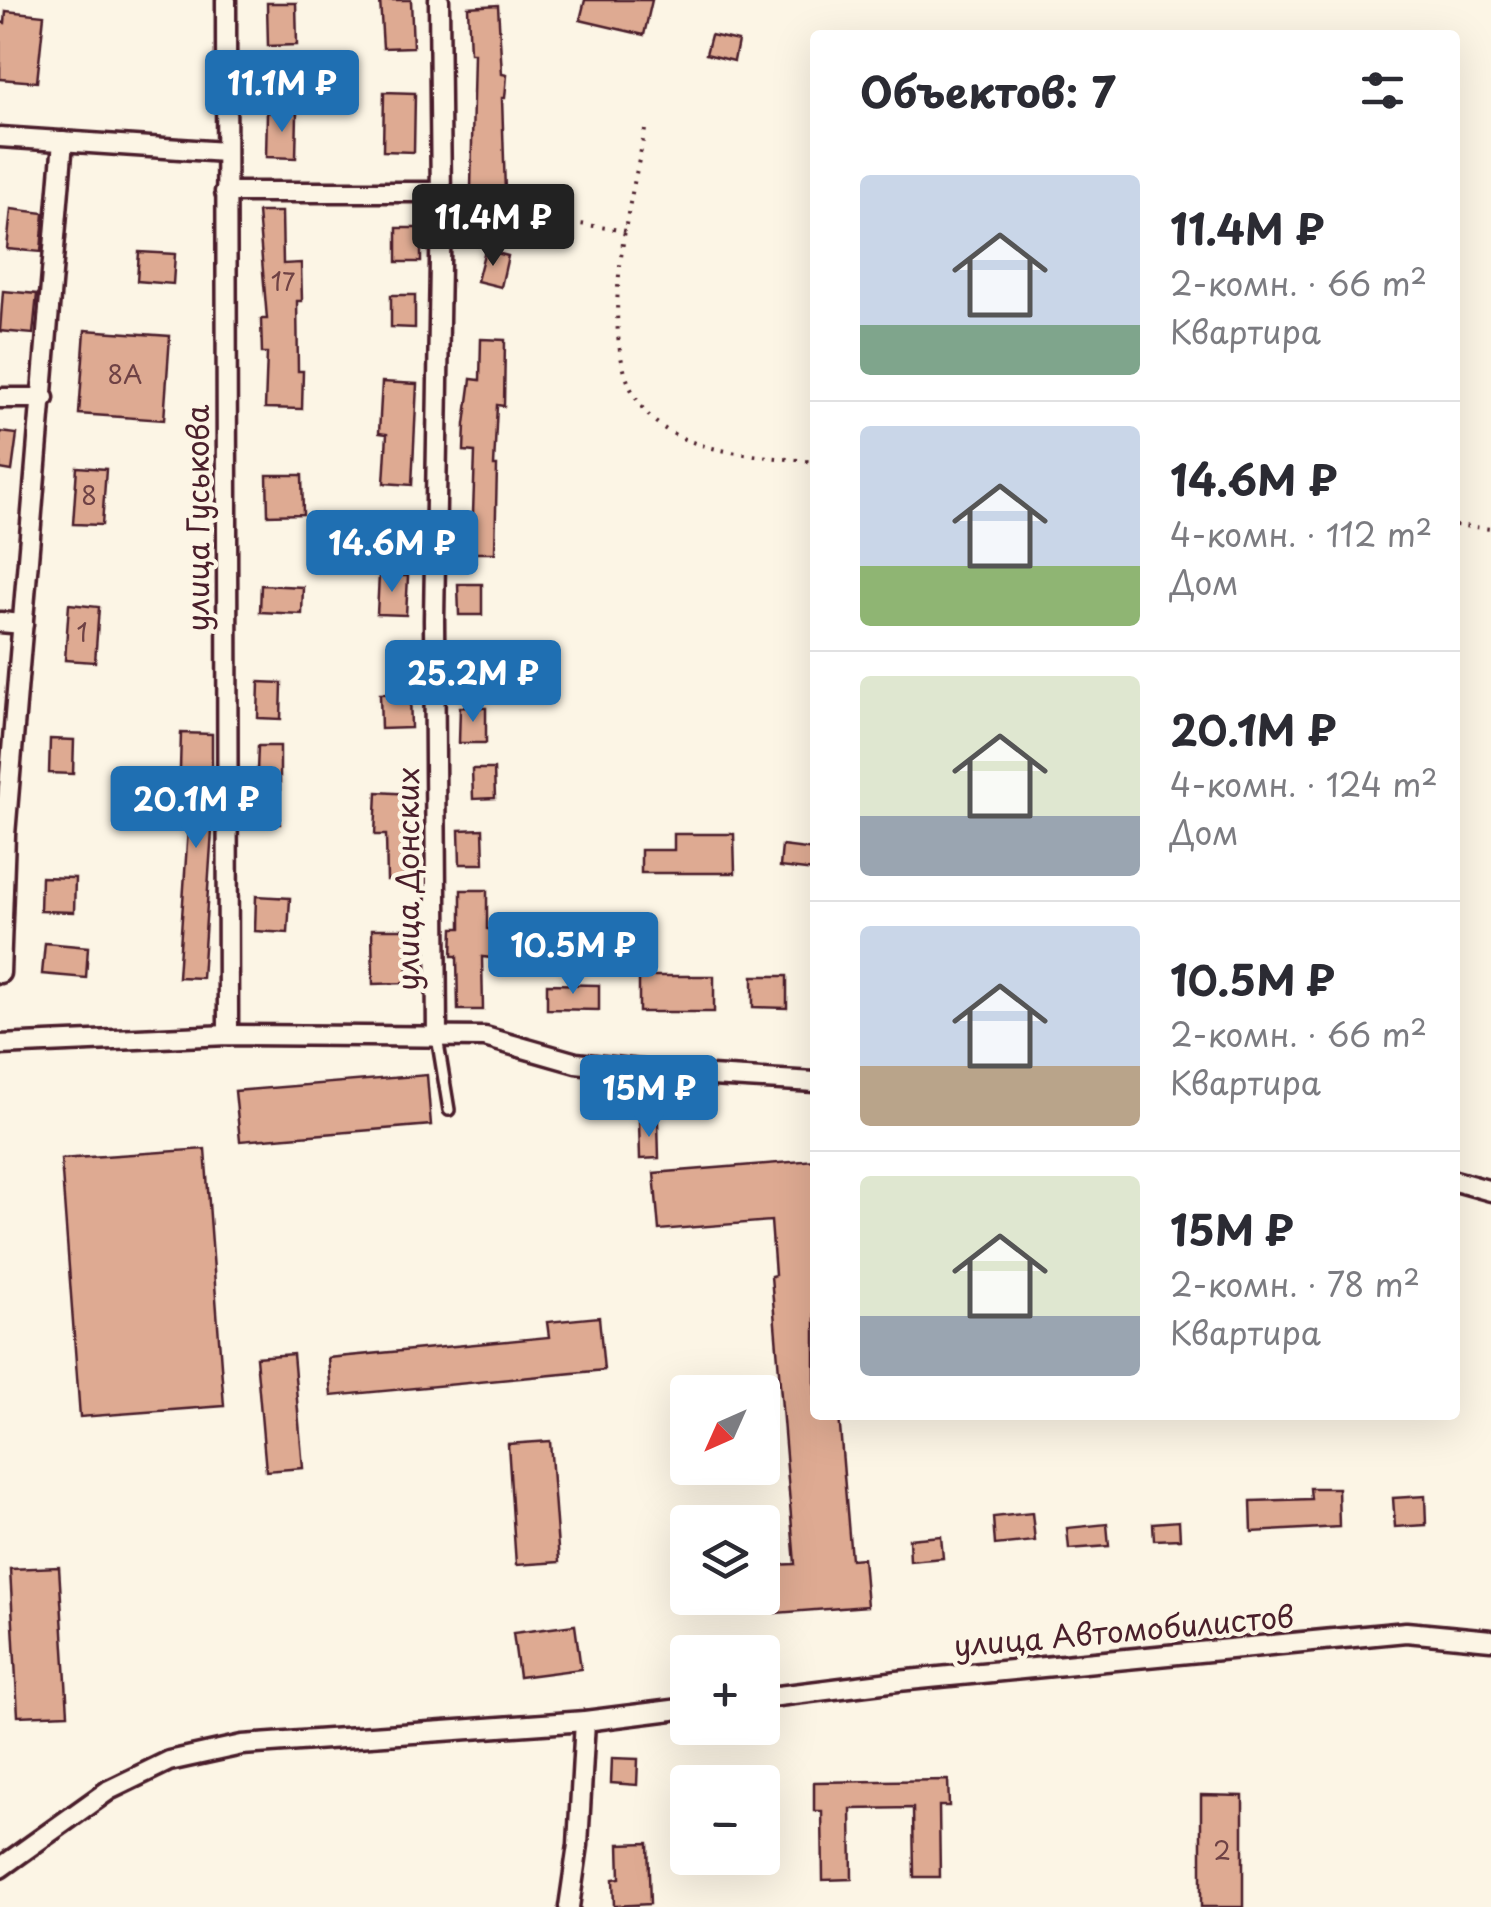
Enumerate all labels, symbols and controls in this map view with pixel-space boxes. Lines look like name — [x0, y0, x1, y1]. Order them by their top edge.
pin: 11.1M ₽ — [190, 50, 374, 135]
text: 11.1M ₽ — [227, 58, 337, 106]
text: Объектов: 7 — [860, 59, 1116, 122]
icon: filters — [1355, 63, 1410, 118]
pin: 11.4M ₽ — [401, 184, 585, 269]
text: 11.4M ₽ — [434, 192, 552, 240]
text: 11.4M ₽ — [1170, 196, 1324, 259]
icon: home — [940, 215, 1060, 335]
text: 2-комн. · 66 m² — [1170, 259, 1427, 307]
house number: 17 — [271, 262, 295, 300]
text: Квартира — [1170, 307, 1321, 355]
house number: 8А — [108, 355, 142, 393]
street label: улица Гуськова — [174, 404, 219, 632]
text: 14.6M ₽ — [1170, 447, 1337, 510]
icon: home — [940, 466, 1060, 586]
house number: 8 — [81, 476, 97, 514]
pin: 14.6M ₽ — [300, 510, 484, 595]
text: 4-комн. · 112 m² — [1170, 510, 1432, 558]
text: 14.6M ₽ — [328, 518, 456, 566]
text: Дом — [1170, 558, 1239, 606]
house number: 1 — [76, 613, 88, 651]
pin: 25.2M ₽ — [381, 640, 565, 725]
text: 25.2M ₽ — [407, 648, 539, 696]
text: 20.1M ₽ — [1170, 697, 1336, 760]
icon: home — [940, 716, 1060, 836]
text: 4-комн. · 124 m² — [1170, 760, 1438, 808]
pin: 20.1M ₽ — [104, 766, 288, 851]
street label: улица Донских — [384, 767, 429, 991]
text: 20.1M ₽ — [133, 774, 259, 822]
text: Дом — [1170, 808, 1239, 856]
pin: 10.5M ₽ — [481, 912, 665, 997]
text: 10.5M ₽ — [510, 920, 636, 968]
text: 10.5M ₽ — [1170, 947, 1335, 1010]
icon: home — [940, 966, 1060, 1086]
text: 2-комн. · 66 m² — [1170, 1010, 1427, 1058]
pin: 15M ₽ — [579, 1055, 719, 1140]
text: Квартира — [1170, 1058, 1321, 1106]
text: 15M ₽ — [602, 1063, 696, 1111]
text: 15M ₽ — [1170, 1197, 1294, 1260]
icon: home — [940, 1216, 1060, 1336]
text: 2-комн. · 78 m² — [1170, 1260, 1420, 1308]
text: Квартира — [1170, 1308, 1321, 1356]
north arrow — [670, 1375, 780, 1485]
map controls — [670, 1375, 780, 1875]
button: layers — [670, 1505, 780, 1615]
street label: улица Автомобилистов — [952, 1592, 1296, 1667]
button: + — [670, 1635, 780, 1745]
button: − — [670, 1765, 780, 1875]
house number: 2 — [1213, 1831, 1231, 1869]

